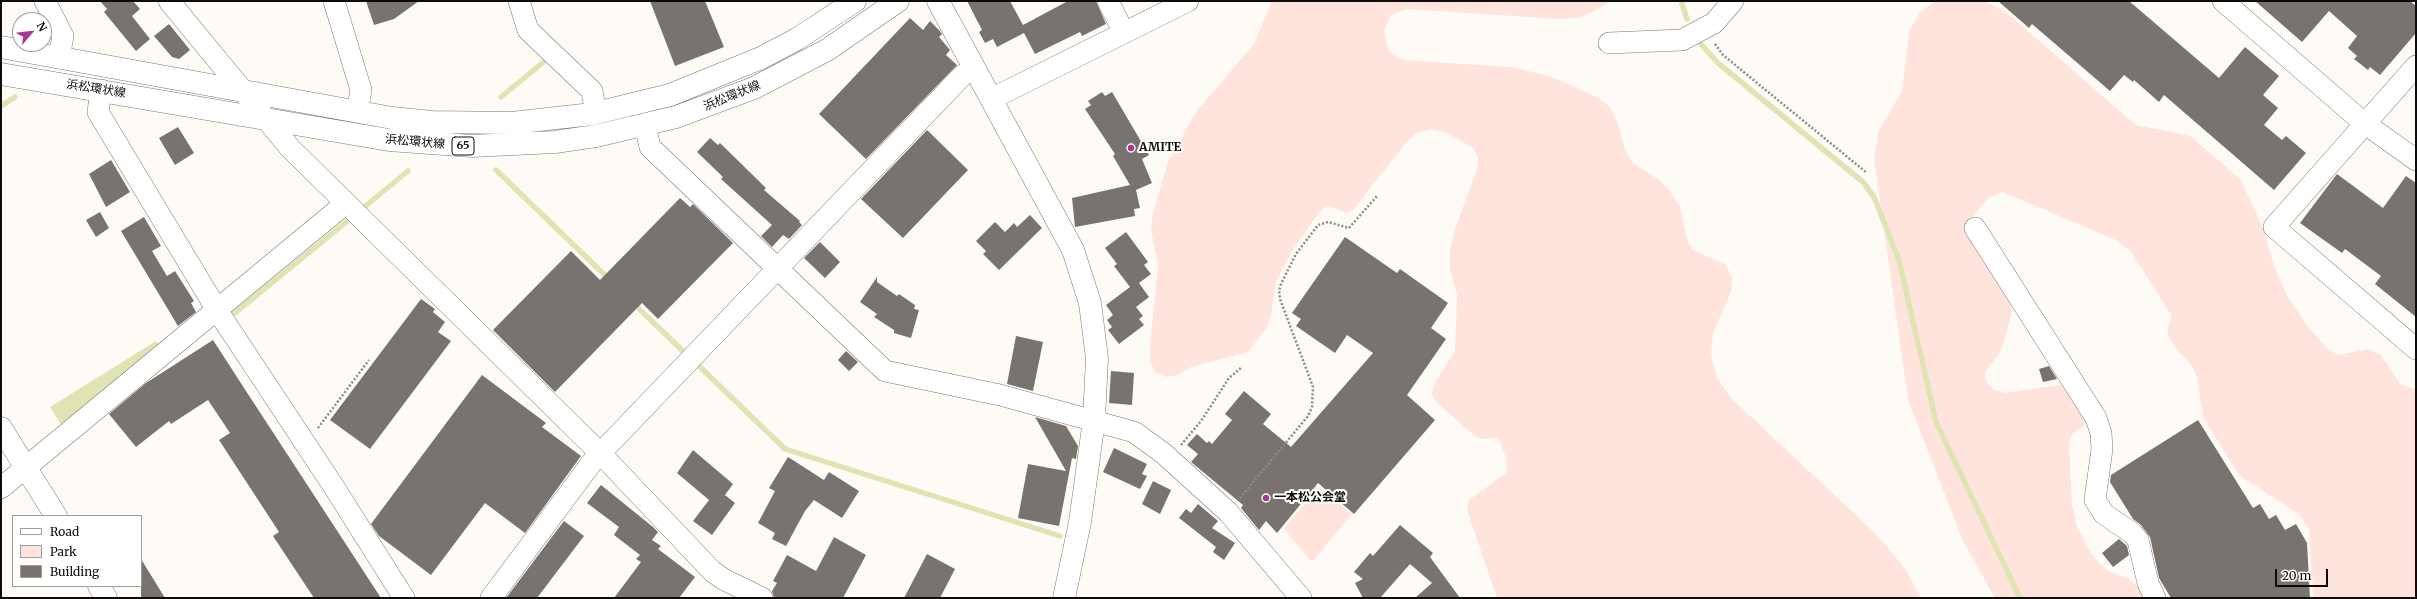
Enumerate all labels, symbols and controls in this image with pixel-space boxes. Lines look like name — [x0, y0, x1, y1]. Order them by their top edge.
north arrow — [12, 12, 52, 52]
text: N — [33, 20, 50, 34]
street label: 浜松環状線 — [65, 77, 127, 101]
street label: 浜松環状線 — [701, 78, 763, 114]
street label: 浜松環状線 — [384, 132, 446, 152]
road number: 65 — [452, 137, 474, 155]
place label: AMITE — [1139, 141, 1181, 155]
marker: AMITE — [1126, 143, 1136, 153]
place label: 一本松公会堂 — [1274, 491, 1346, 505]
marker: 一本松公会堂 — [1261, 493, 1271, 503]
legend — [12, 515, 142, 587]
text: Road — [50, 524, 79, 539]
text: Park — [50, 544, 77, 559]
scale bar — [2277, 561, 2330, 587]
text: Building — [50, 564, 99, 579]
text: 20 m — [2282, 568, 2311, 583]

